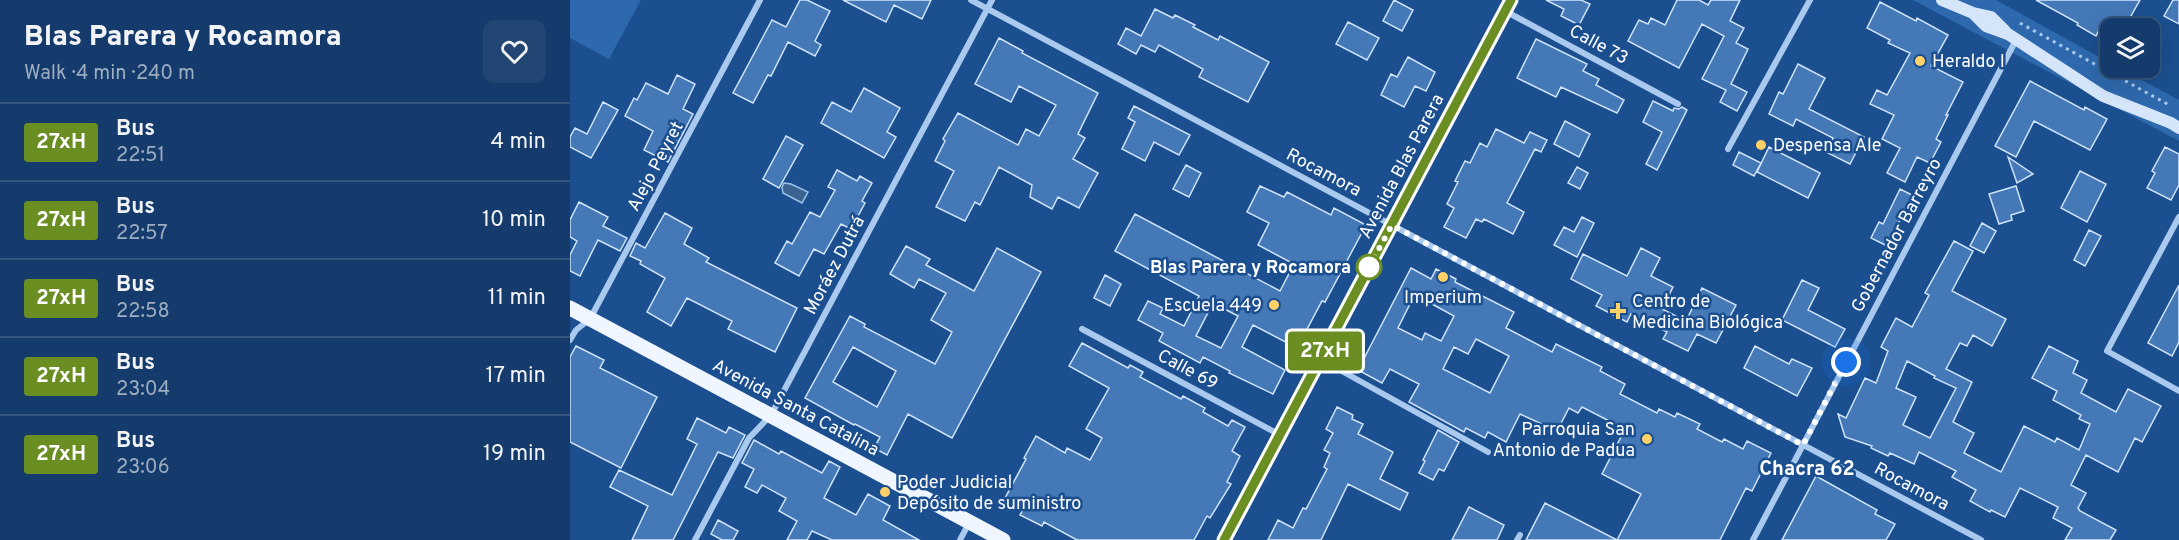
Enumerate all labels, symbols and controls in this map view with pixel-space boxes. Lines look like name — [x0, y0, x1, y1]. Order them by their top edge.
map controls — [2100, 18, 2160, 78]
button: layers — [2100, 18, 2160, 78]
text: Blas Parera y Rocamora — [24, 20, 342, 56]
button: heart — [483, 20, 546, 83]
street label: Calle 73 — [1565, 20, 1632, 70]
place label: Heraldo I — [1932, 51, 2005, 74]
marker: Heraldo I — [1913, 54, 1927, 68]
text: Walk · 4 min · 240 m — [24, 61, 195, 87]
street label: Avenida Blas Parera — [1354, 90, 1450, 243]
text: Bus — [116, 116, 155, 143]
street label: Alejo Peyret — [623, 118, 690, 216]
text: 27xH — [36, 129, 86, 156]
text: 4 min — [491, 129, 546, 156]
place label: Despensa Ale — [1773, 135, 1881, 158]
marker: Despensa Ale — [1754, 138, 1768, 152]
text: 22:51 — [116, 143, 165, 169]
street label: Rocamora — [1282, 144, 1365, 203]
street label: Gobernador Barreyro — [1847, 155, 1948, 317]
text: Bus — [116, 194, 155, 221]
text: 27xH — [36, 207, 86, 234]
text: 10 min — [482, 207, 546, 234]
street label: Moráez Dutrá — [800, 212, 871, 319]
text: 22:57 — [116, 221, 168, 247]
marker: Blas Parera y Rocamora — [1356, 254, 1382, 280]
place label: Blas Parera y Rocamora — [1150, 257, 1351, 280]
marker: Imperium — [1436, 270, 1450, 284]
text: Bus — [116, 272, 155, 299]
text: 27xH — [36, 285, 86, 312]
text: 11 min — [488, 285, 546, 312]
place label: Imperium — [1404, 287, 1482, 310]
place label: Centro de Medicina Biológica — [1632, 291, 1783, 335]
place label: Escuela 449 — [1163, 295, 1262, 318]
marker: Escuela 449 — [1267, 298, 1281, 312]
text: 22:58 — [116, 299, 170, 325]
marker: Centro de Medicina Biológica — [1609, 302, 1627, 320]
line badge: 27xH — [1283, 332, 1367, 370]
text: 27xH — [1300, 338, 1350, 365]
street label: Calle 69 — [1153, 345, 1222, 396]
your location — [1831, 347, 1861, 377]
text: Bus — [116, 350, 155, 377]
street label: Avenida Santa Catalina — [708, 355, 883, 462]
text: 27xH — [36, 363, 86, 390]
text: 17 min — [486, 363, 546, 390]
text: 23:04 — [116, 377, 170, 403]
place label: Parroquia San Antonio de Padua — [1493, 419, 1635, 463]
text: Bus — [116, 428, 155, 455]
marker: Parroquia San Antonio de Padua — [1640, 432, 1654, 446]
text: 27xH — [36, 441, 86, 468]
text: 19 min — [483, 441, 546, 468]
text: 23:06 — [116, 455, 170, 481]
district label: Chacra 62 — [1759, 457, 1855, 483]
street label: Rocamora — [1870, 458, 1953, 517]
place label: Poder Judicial Depósito de suministro — [897, 472, 1081, 516]
marker: Poder Judicial Depósito de suministro — [878, 485, 892, 499]

